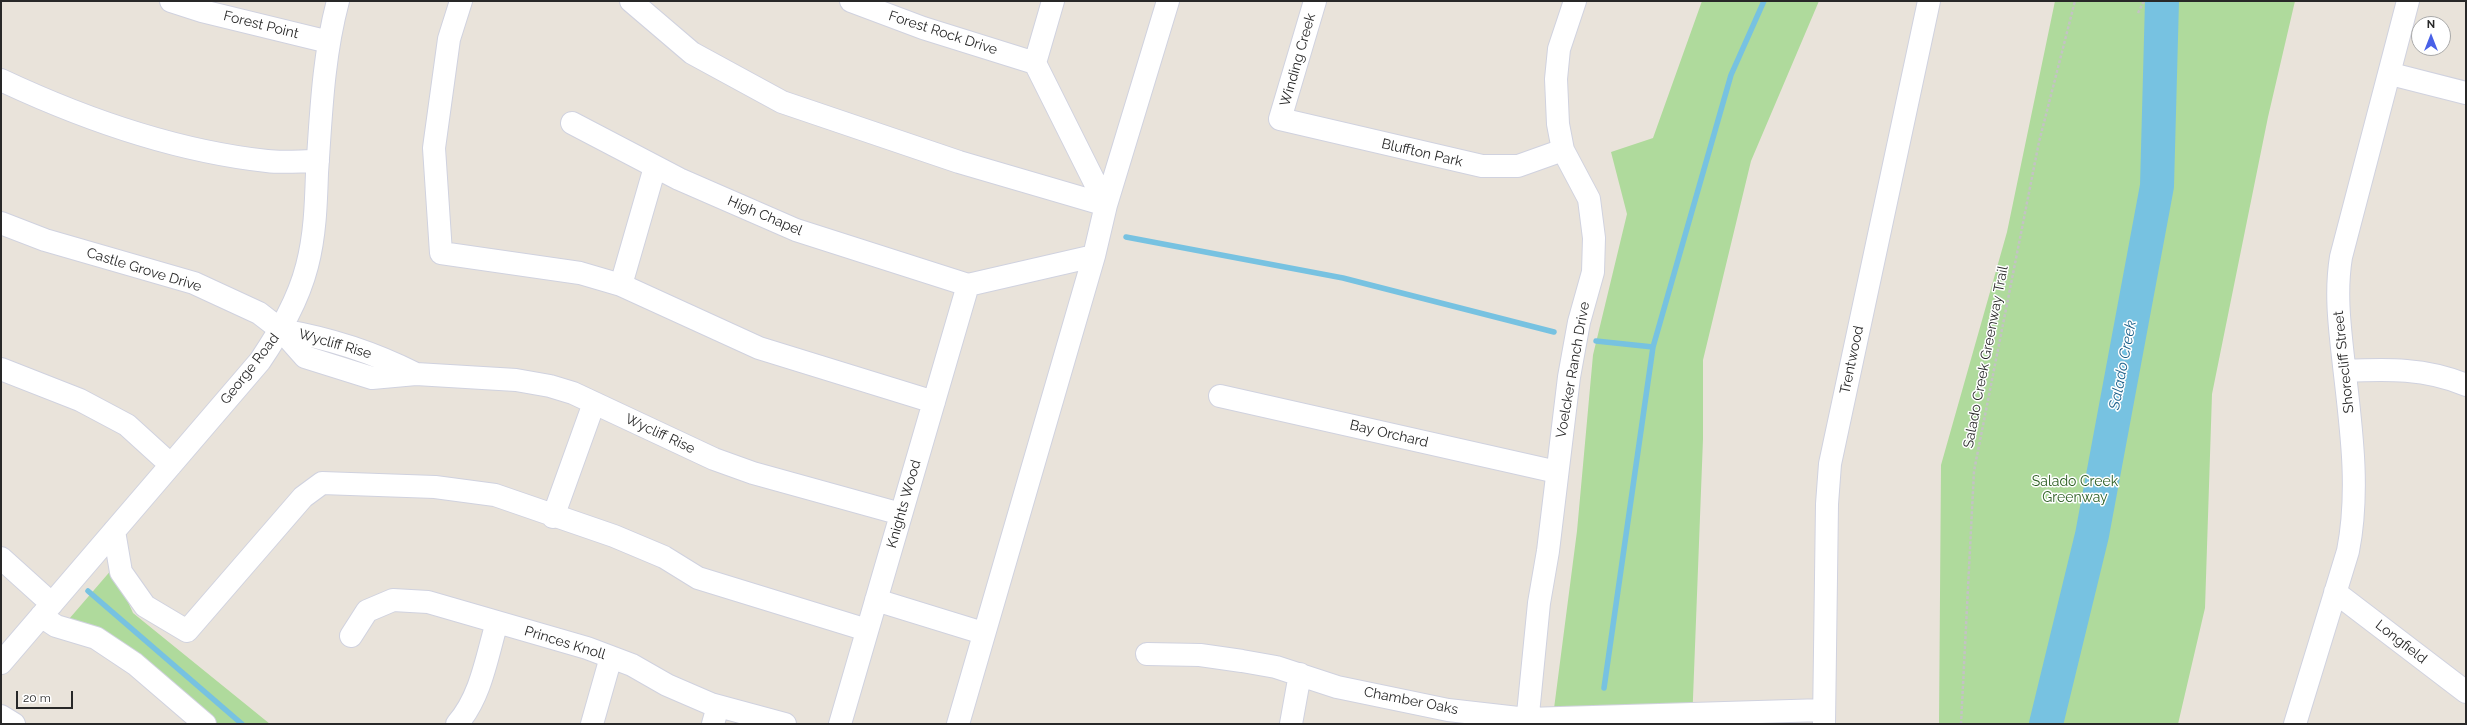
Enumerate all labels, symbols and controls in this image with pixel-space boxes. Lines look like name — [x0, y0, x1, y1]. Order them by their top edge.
street label: Forest Rock Drive — [886, 7, 1000, 59]
street label: Forest Point — [222, 8, 300, 42]
street label: Winding Creek — [1277, 11, 1319, 109]
north arrow — [2411, 16, 2451, 56]
text: N — [2427, 18, 2435, 31]
street label: Bluffton Park — [1380, 136, 1464, 170]
street label: High Chapel — [725, 193, 805, 239]
street label: Castle Grove Drive — [84, 245, 204, 295]
street label: Salado Creek Greenway Trail — [1960, 264, 2012, 450]
street label: Voelcker Ranch Drive — [1553, 301, 1593, 439]
street label: Shorecliff Street — [2330, 310, 2358, 414]
water label: Salado Creek — [2106, 319, 2140, 411]
street label: Trentwood — [1837, 324, 1867, 396]
street label: Wycliff Rise — [297, 326, 373, 362]
street label: George Road — [217, 330, 283, 408]
street label: Wycliff Rise — [622, 411, 698, 457]
street label: Bay Orchard — [1348, 417, 1430, 451]
street label: Knights Wood — [883, 458, 925, 550]
park label: Salado Creek Greenway — [2032, 474, 2118, 506]
street label: Longfield — [2372, 617, 2430, 667]
street label: Princes Knoll — [522, 623, 608, 663]
scale bar — [18, 683, 75, 709]
street label: Chamber Oaks — [1362, 684, 1460, 718]
text: 20 m — [23, 691, 51, 705]

